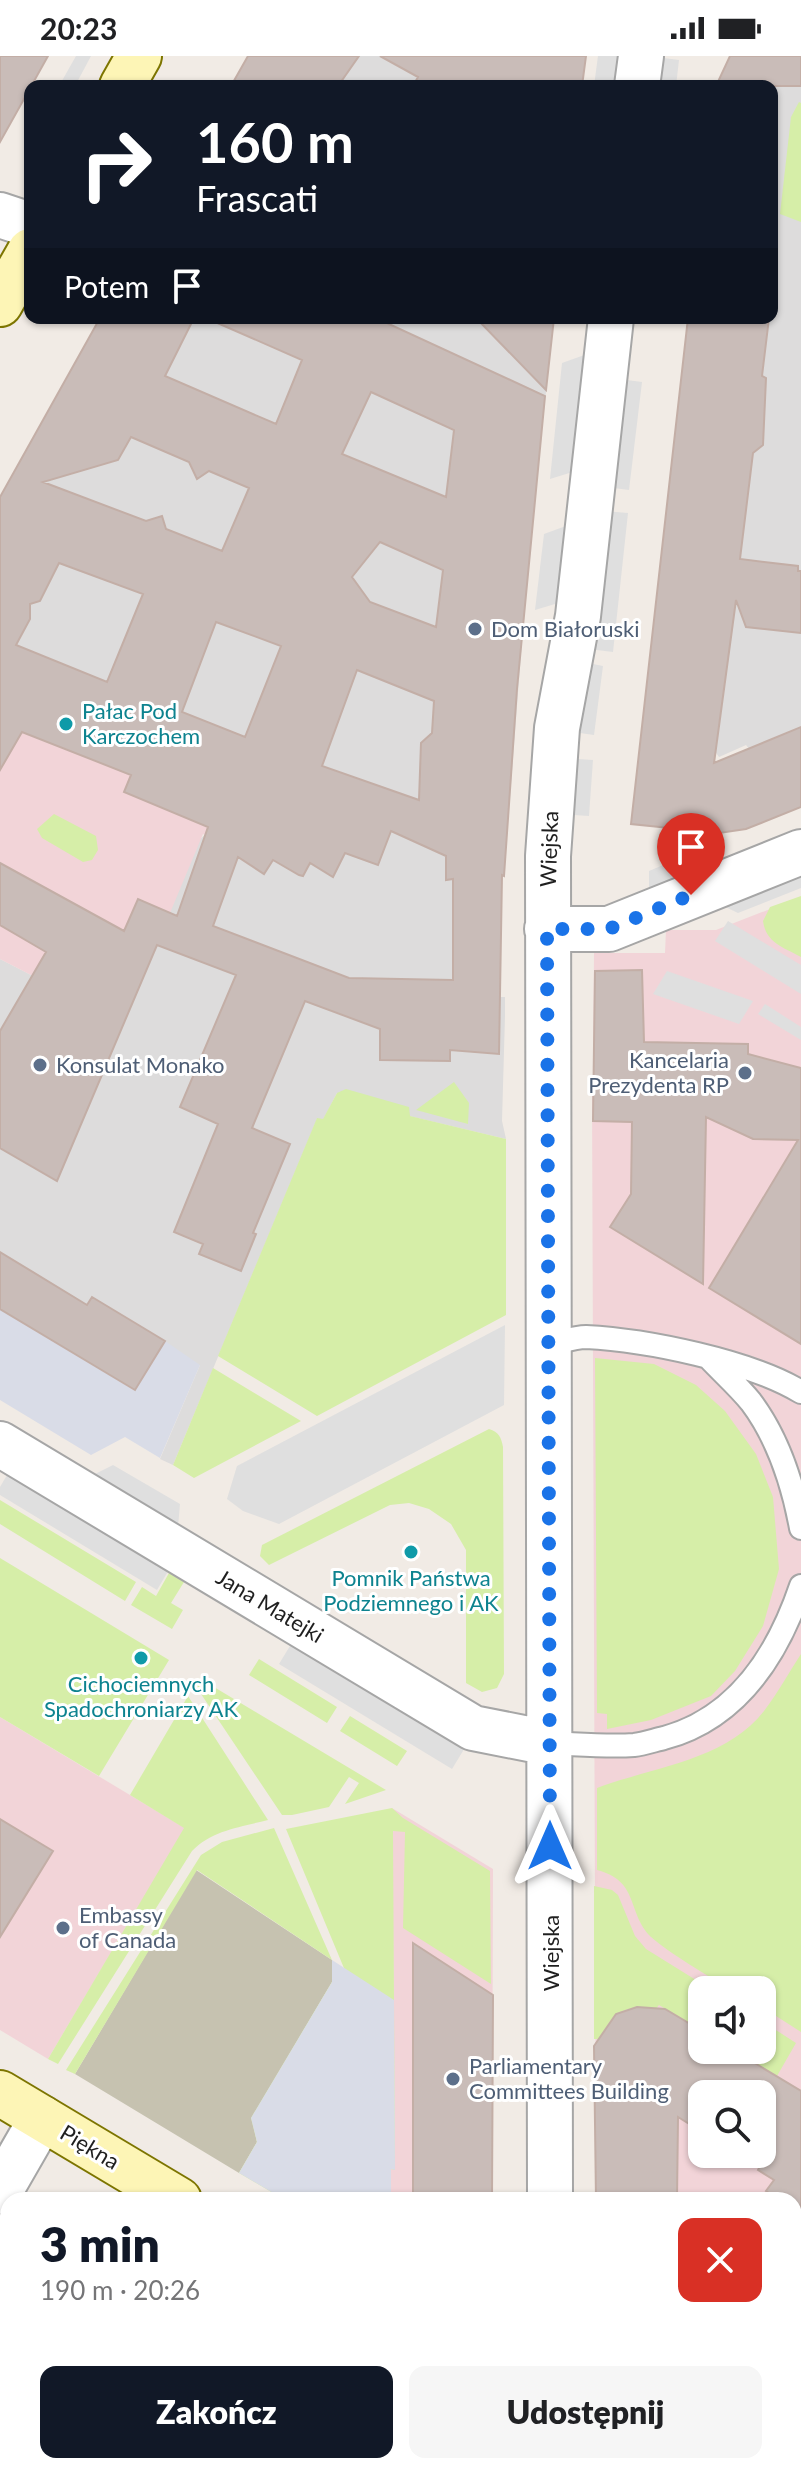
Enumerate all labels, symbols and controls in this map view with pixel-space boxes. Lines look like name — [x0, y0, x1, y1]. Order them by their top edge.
text: 20:23 — [40, 10, 117, 46]
text: 160 m — [196, 108, 354, 175]
icon: right — [64, 112, 168, 216]
text: Frascati — [196, 176, 318, 220]
icon: arrive — [165, 264, 209, 308]
text: Potem — [64, 268, 149, 304]
place label: Dom Białoruski — [491, 615, 640, 642]
marker: Dom Białoruski — [466, 620, 484, 638]
place label: Pałac Pod Karczochem — [82, 697, 200, 749]
marker: Pałac Pod Karczochem — [57, 715, 75, 733]
street label: Wiejska — [534, 810, 563, 888]
pin — [657, 813, 725, 895]
icon: arrive — [669, 825, 713, 869]
place label: Kancelaria Prezydenta RP — [588, 1046, 729, 1098]
place label: Konsulat Monako — [56, 1051, 225, 1078]
marker: Konsulat Monako — [31, 1056, 49, 1074]
marker: Kancelaria Prezydenta RP — [736, 1064, 754, 1082]
marker: Pomnik Państwa Podziemnego i AK — [402, 1543, 420, 1561]
street label: Jana Matejki — [212, 1563, 329, 1648]
place label: Pomnik Państwa Podziemnego i AK — [323, 1564, 499, 1616]
marker: Cichociemnych Spadochroniarzy AK — [132, 1649, 150, 1667]
place label: Cichociemnych Spadochroniarzy AK — [44, 1670, 239, 1722]
position arrow — [508, 1804, 592, 1888]
place label: Embassy of Canada — [79, 1901, 176, 1953]
street label: Wiejska — [537, 1915, 564, 1991]
marker: Embassy of Canada — [54, 1919, 72, 1937]
map controls — [688, 1976, 776, 2168]
button: sound — [688, 1976, 776, 2064]
place label: Parliamentary Committees Building — [469, 2052, 669, 2104]
marker: Parliamentary Committees Building — [444, 2070, 462, 2088]
button: search — [688, 2080, 776, 2168]
street label: Piękna — [56, 2118, 125, 2175]
text: 3 min — [40, 2215, 160, 2272]
button: close — [678, 2218, 762, 2302]
text: 190 m · 20:26 — [40, 2274, 200, 2306]
button: Zakończ — [40, 2366, 393, 2458]
button: Udostępnij — [409, 2366, 762, 2458]

